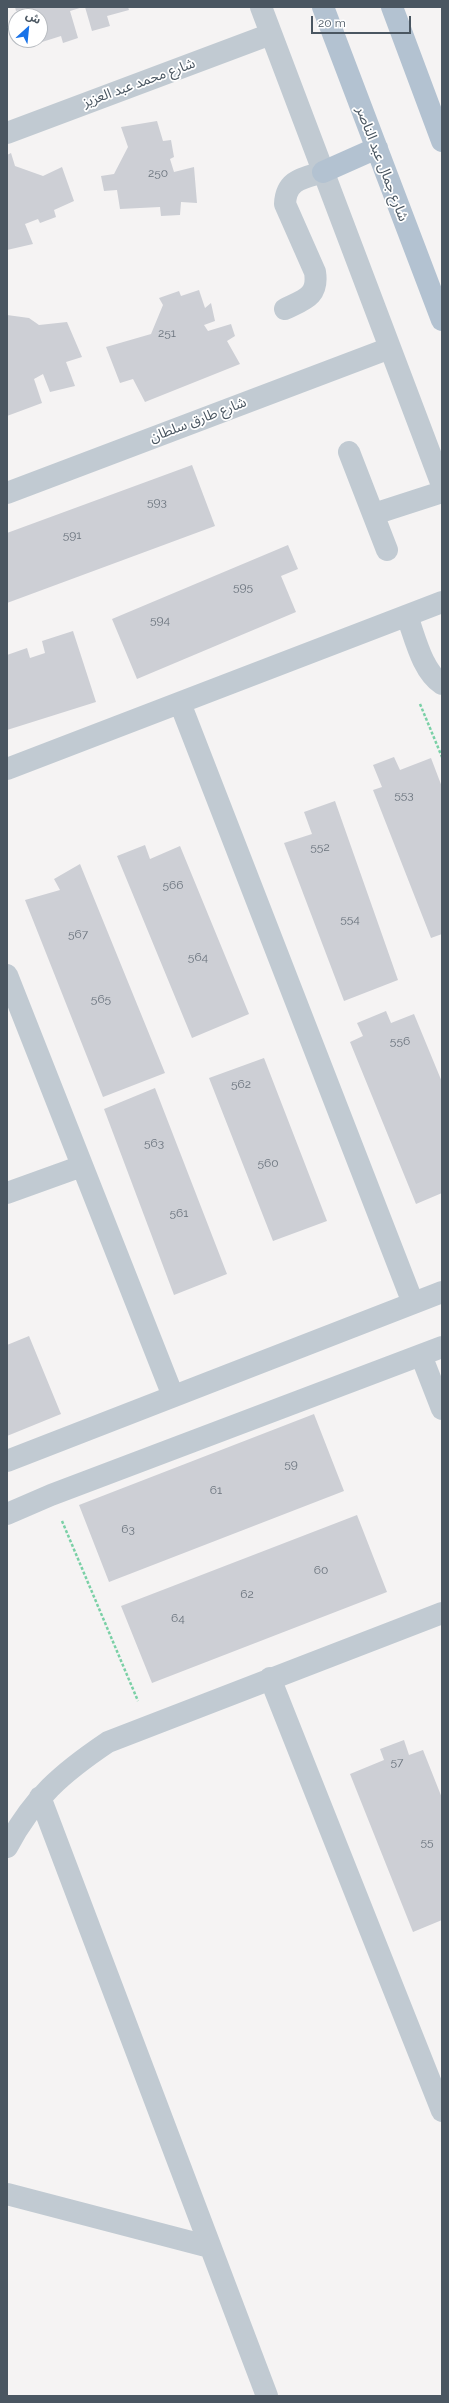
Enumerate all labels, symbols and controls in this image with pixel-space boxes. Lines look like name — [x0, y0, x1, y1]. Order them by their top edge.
north arrow — [8, 8, 48, 48]
scale bar — [313, 8, 413, 34]
text: ش — [24, 9, 43, 27]
text: 20 m — [318, 16, 346, 30]
street label: شارع محمد عبد العزيز — [81, 55, 197, 111]
street label: شارع جمال عبد الناصر — [352, 104, 412, 224]
house number: 250 — [148, 166, 168, 180]
house number: 251 — [158, 326, 176, 340]
street label: شارع طارق سلطان — [147, 394, 249, 446]
house number: 593 — [147, 495, 167, 509]
house number: 591 — [63, 528, 81, 542]
house number: 595 — [233, 580, 253, 594]
house number: 594 — [150, 613, 170, 627]
house number: 553 — [394, 788, 414, 802]
house number: 552 — [310, 840, 330, 854]
house number: 566 — [162, 878, 184, 892]
house number: 554 — [340, 912, 360, 926]
house number: 567 — [68, 927, 88, 941]
house number: 564 — [188, 950, 208, 964]
house number: 565 — [91, 992, 111, 1006]
house number: 556 — [390, 1034, 410, 1048]
house number: 562 — [231, 1077, 251, 1091]
house number: 563 — [144, 1136, 164, 1150]
house number: 560 — [257, 1156, 279, 1170]
house number: 561 — [170, 1206, 188, 1220]
house number: 59 — [284, 1457, 298, 1471]
house number: 61 — [210, 1483, 222, 1497]
house number: 63 — [121, 1522, 135, 1536]
house number: 60 — [314, 1563, 328, 1577]
house number: 62 — [240, 1587, 254, 1601]
house number: 64 — [171, 1611, 185, 1625]
house number: 57 — [391, 1755, 403, 1769]
house number: 55 — [420, 1835, 434, 1849]

